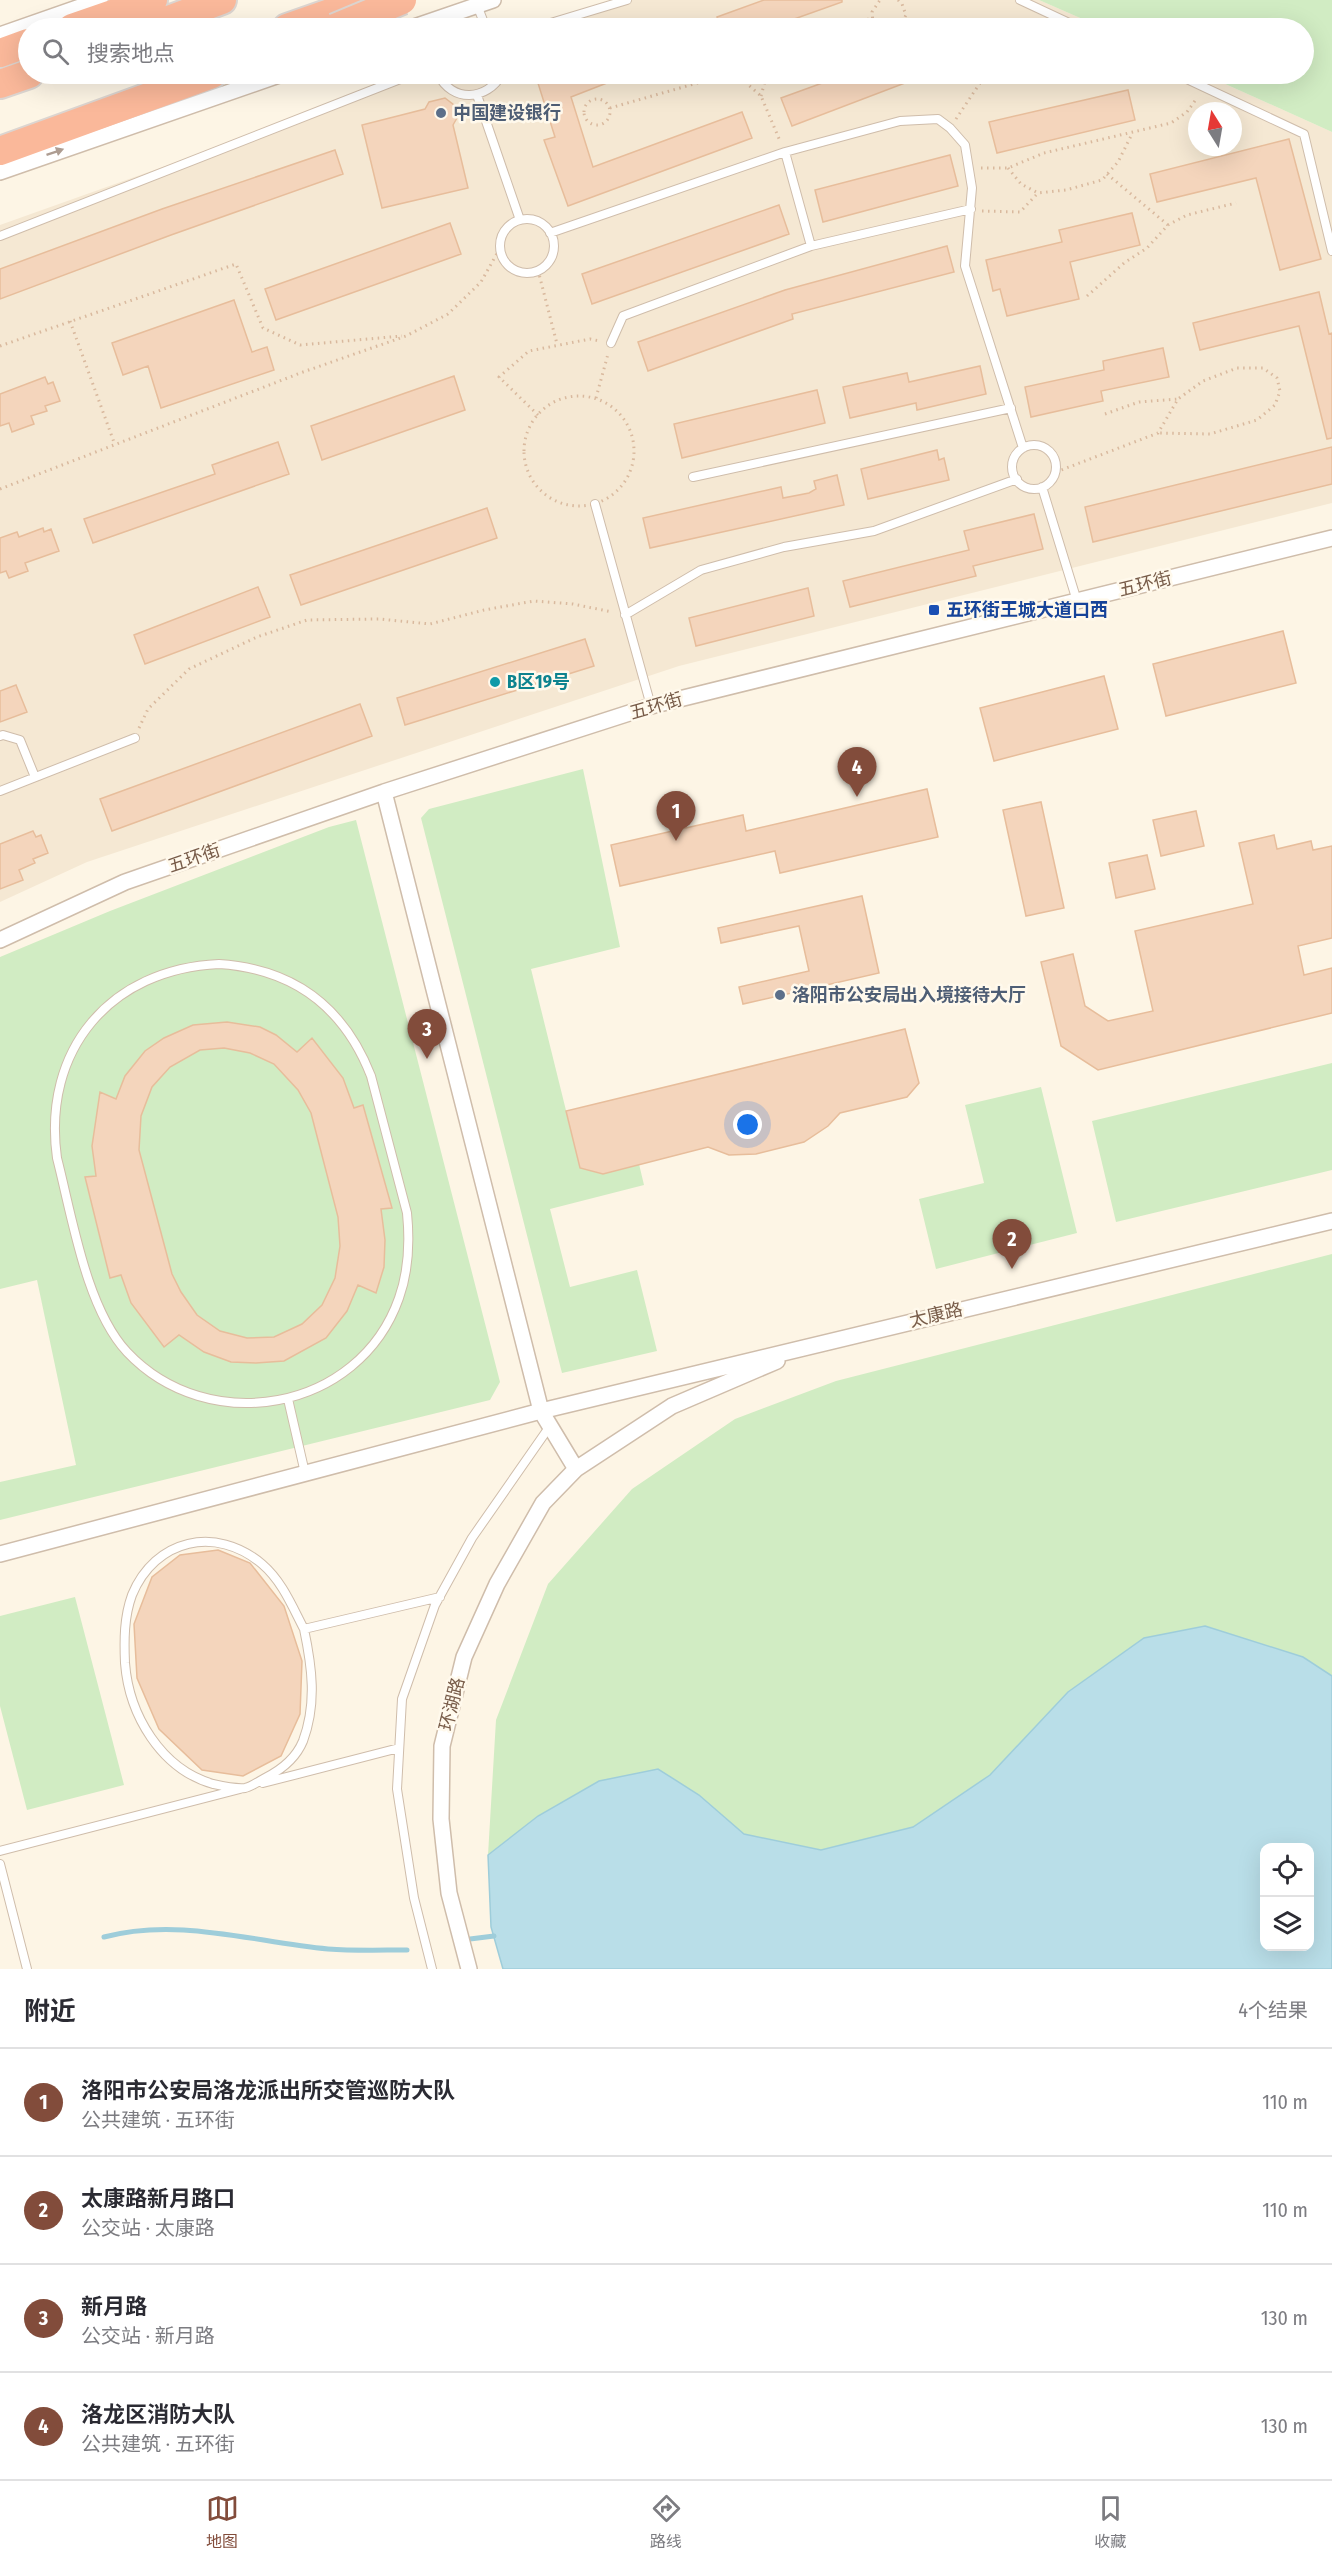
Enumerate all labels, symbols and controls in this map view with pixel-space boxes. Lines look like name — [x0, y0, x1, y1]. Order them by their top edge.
search box — [18, 18, 1314, 84]
icon: search — [39, 35, 72, 68]
text: 搜索地点 — [87, 40, 175, 67]
place label: 中国建设银行 — [453, 102, 561, 124]
north arrow — [1188, 102, 1242, 156]
marker: 中国建设银行 — [434, 106, 448, 120]
one-way arrow — [46, 147, 64, 157]
street label: 五环街 — [1116, 567, 1174, 601]
place label: 五环街王城大道口西 — [946, 599, 1108, 621]
marker: 五环街王城大道口西 — [927, 603, 941, 617]
place label: B区19号 — [507, 671, 570, 693]
marker: B区19号 — [488, 675, 502, 689]
street label: 五环街 — [627, 688, 685, 724]
pin: 4 — [838, 748, 876, 797]
pin: 1 — [656, 792, 696, 841]
street label: 五环街 — [165, 839, 223, 877]
place label: 洛阳市公安局出入境接待大厅 — [792, 984, 1026, 1006]
marker: 洛阳市公安局出入境接待大厅 — [773, 988, 787, 1002]
pin: 3 — [408, 1010, 446, 1059]
your location — [733, 1110, 762, 1139]
pin: 2 — [992, 1220, 1032, 1269]
street label: 太康路 — [907, 1298, 965, 1332]
street label: 环湖路 — [435, 1675, 469, 1733]
map controls — [1260, 1843, 1314, 1951]
button: locate — [1260, 1843, 1314, 1897]
button: layers — [1260, 1897, 1314, 1951]
text: 附近 — [24, 1996, 76, 2027]
text: 4个结果 — [1238, 1998, 1308, 2022]
text: 洛阳市公安局洛龙派出所交管巡防大队 — [81, 2077, 455, 2104]
text: 1 — [39, 2090, 48, 2114]
text: 110 m — [1262, 2090, 1308, 2114]
text: 公共建筑 · 五环街 — [81, 2108, 235, 2132]
text: 太康路新月路口 — [81, 2185, 235, 2212]
text: 2 — [39, 2198, 48, 2222]
text: 110 m — [1262, 2198, 1308, 2222]
text: 公交站 · 太康路 — [81, 2216, 215, 2240]
text: 新月路 — [81, 2293, 147, 2320]
text: 3 — [39, 2306, 48, 2330]
text: 130 m — [1261, 2306, 1308, 2330]
text: 公交站 · 新月路 — [81, 2324, 215, 2348]
text: 洛龙区消防大队 — [81, 2401, 235, 2428]
text: 4 — [38, 2414, 49, 2438]
text: 130 m — [1261, 2414, 1308, 2438]
text: 公共建筑 · 五环街 — [81, 2432, 235, 2456]
tab: 地图 — [206, 2492, 239, 2552]
tab: 路线 — [650, 2492, 683, 2552]
tab: 收藏 — [1094, 2492, 1127, 2552]

